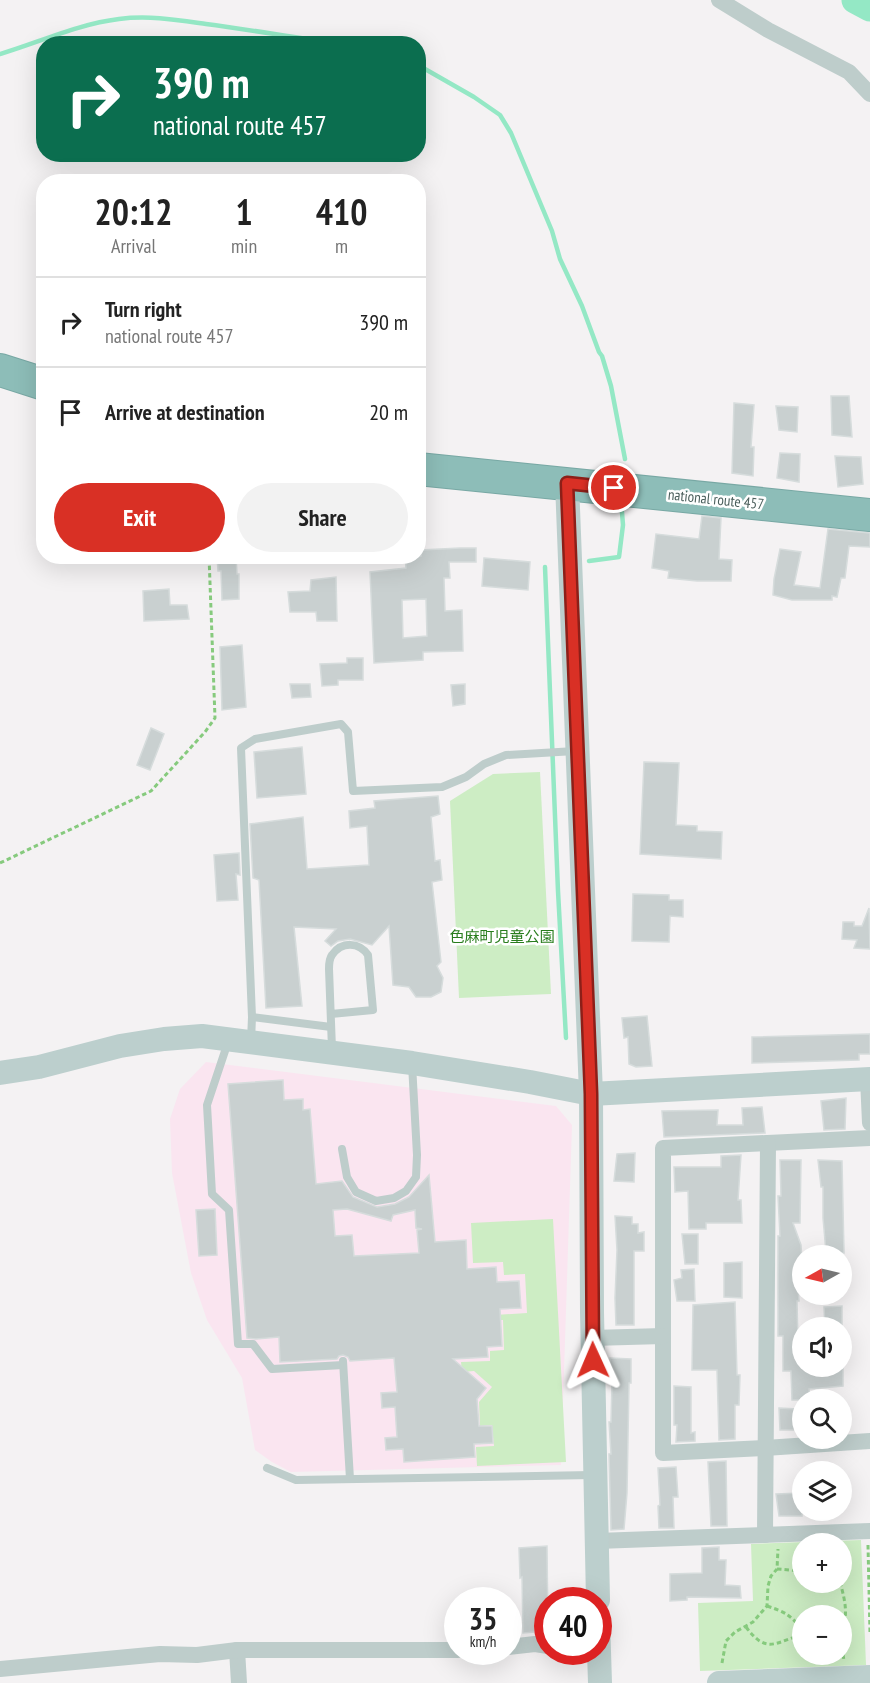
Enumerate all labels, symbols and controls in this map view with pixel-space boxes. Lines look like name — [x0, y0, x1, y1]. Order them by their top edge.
text: 390 m — [153, 55, 250, 110]
icon: right — [54, 60, 132, 138]
text: national route 457 — [153, 108, 327, 142]
text: 20:12 — [95, 188, 172, 235]
text: 1 — [235, 188, 253, 235]
text: 410 — [316, 188, 367, 235]
text: Arrival — [111, 233, 156, 259]
text: min — [231, 233, 257, 259]
text: m — [335, 233, 348, 259]
text: Turn right — [105, 295, 182, 323]
icon: right — [54, 306, 87, 339]
text: 390 m — [359, 308, 408, 336]
text: national route 457 — [105, 323, 234, 349]
icon: arrive — [54, 396, 87, 429]
text: Arrive at destination — [105, 398, 265, 426]
text: 20 m — [369, 398, 408, 426]
pin — [588, 462, 639, 513]
icon: arrive — [597, 471, 630, 504]
button: Exit — [54, 483, 225, 552]
button: Share — [237, 483, 408, 552]
street label: national route 457 — [667, 485, 765, 513]
park label: 色麻町児童公園 — [449, 927, 555, 946]
north arrow — [792, 1245, 852, 1305]
map controls — [792, 1245, 852, 1665]
button: sound — [792, 1317, 852, 1377]
position arrow — [561, 1328, 625, 1392]
button: search — [792, 1389, 852, 1449]
button: layers — [792, 1461, 852, 1521]
button: + — [792, 1533, 852, 1593]
speed limit sign: 40 — [534, 1587, 612, 1665]
text: 35 — [469, 1599, 497, 1638]
button: − — [792, 1605, 852, 1665]
text: km/h — [470, 1632, 496, 1651]

